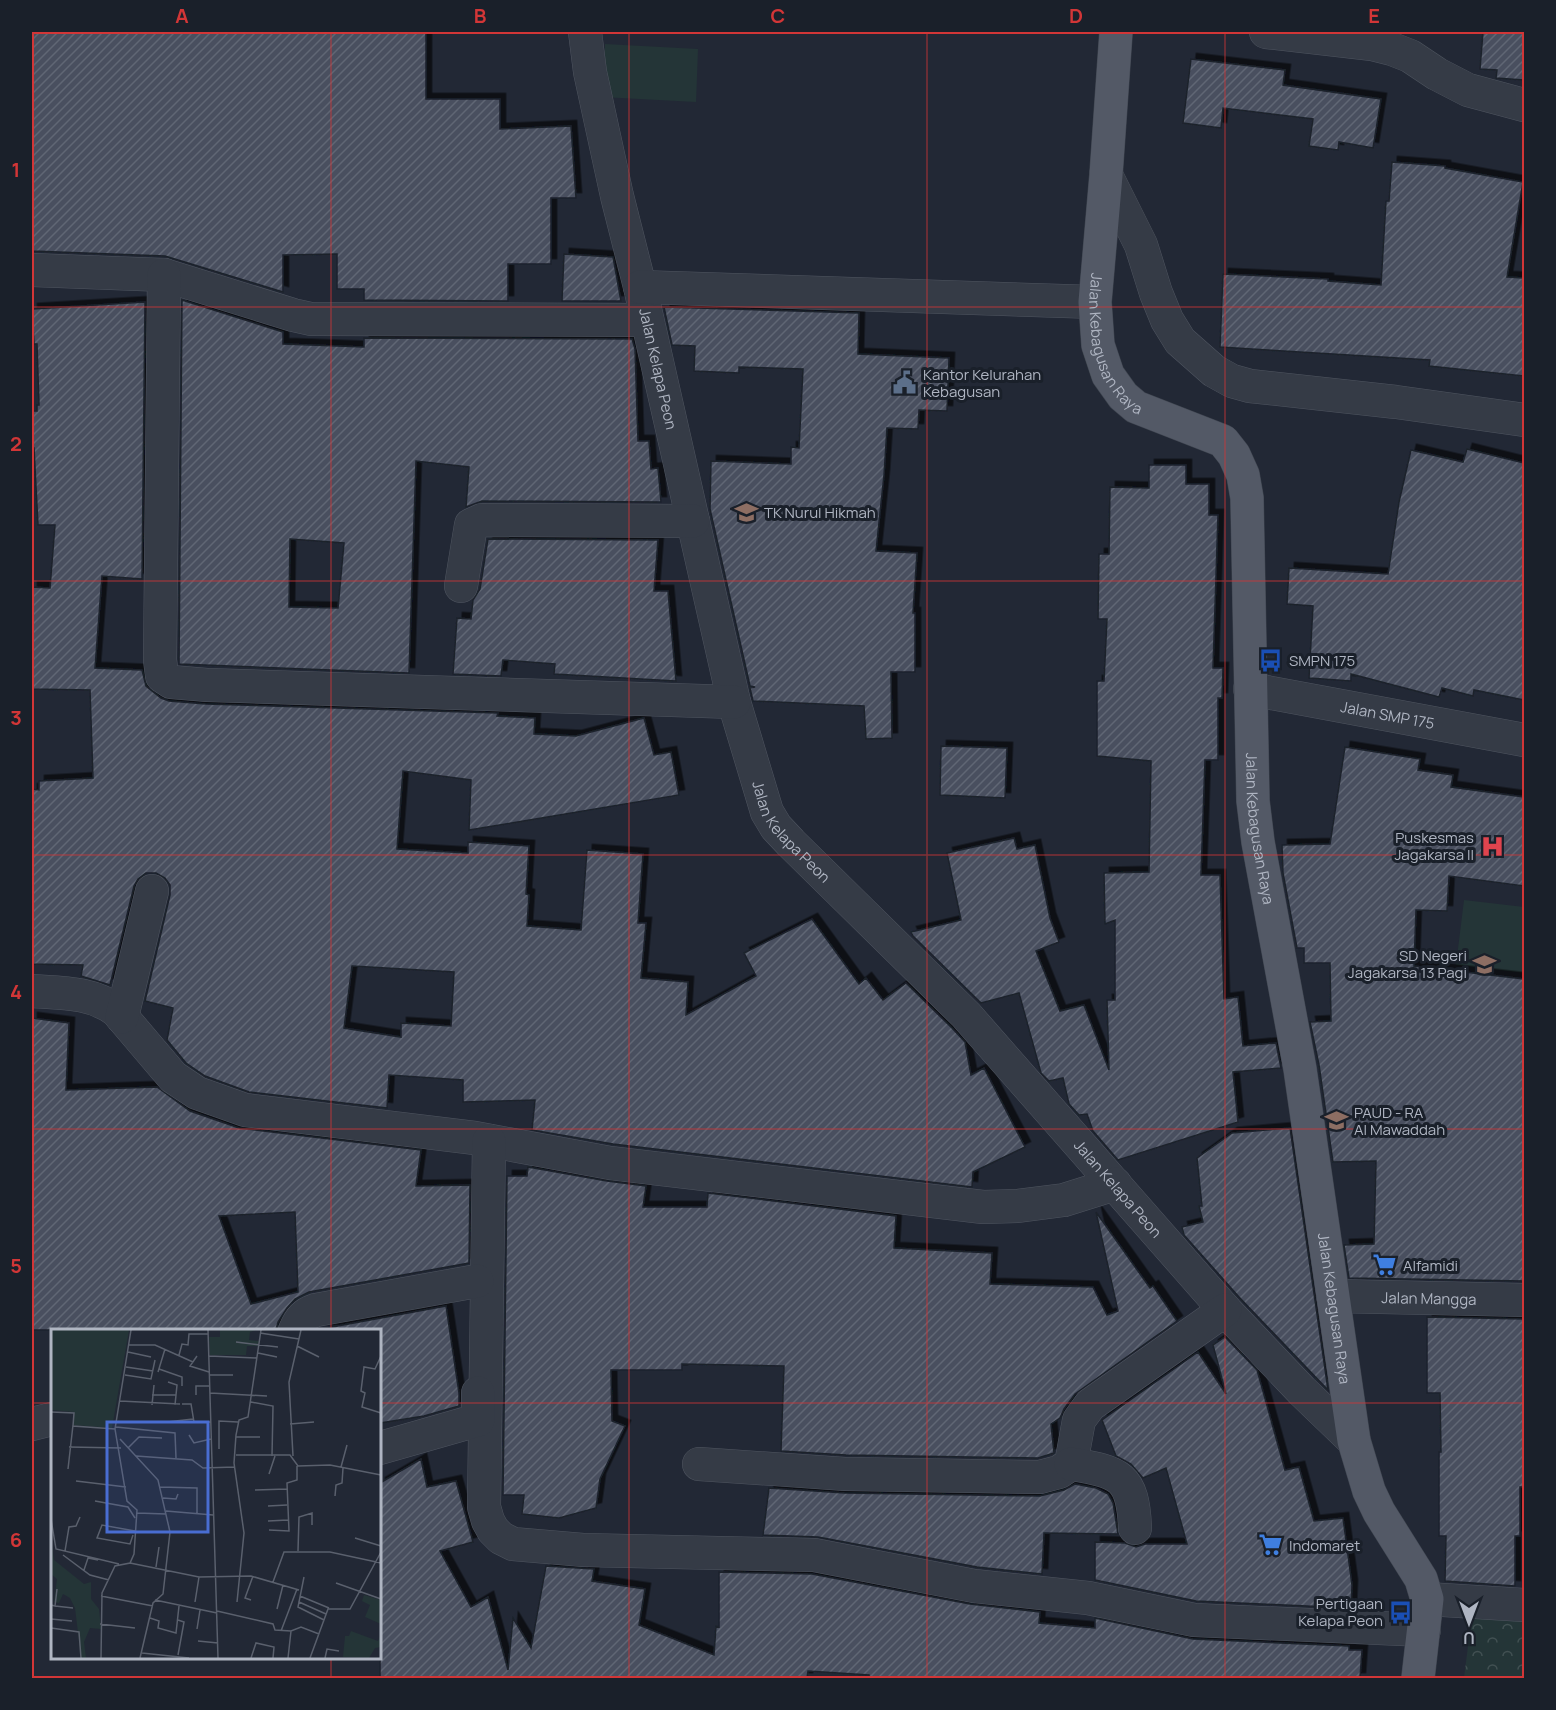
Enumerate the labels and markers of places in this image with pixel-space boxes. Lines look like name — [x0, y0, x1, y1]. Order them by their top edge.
place label: Kantor Kelurahan Kebagusan — [923, 364, 1041, 402]
public building icon: Kantor Kelurahan Kebagusan — [892, 370, 918, 396]
school or university icon: TK Nurul Hikmah — [733, 499, 759, 525]
place label: TK Nurul Hikmah — [764, 502, 876, 523]
bus stop icon: SMPN 175 — [1258, 647, 1284, 673]
place label: SMPN 175 — [1289, 650, 1355, 671]
place label: Puskesmas Jagakarsa II — [1394, 827, 1474, 865]
hospital icon: Puskesmas Jagakarsa II — [1479, 833, 1505, 859]
place label: SD Negeri Jagakarsa 13 Pagi — [1348, 945, 1467, 983]
school or university icon: SD Negeri Jagakarsa 13 Pagi — [1472, 951, 1498, 977]
place label: PAUD - RA Al Mawaddah — [1354, 1102, 1445, 1140]
school or university icon: PAUD - RA Al Mawaddah — [1323, 1108, 1349, 1134]
supermarket icon: Alfamidi — [1372, 1252, 1398, 1278]
place label: Alfamidi — [1403, 1255, 1458, 1276]
supermarket icon: Indomaret — [1258, 1532, 1284, 1558]
place label: Indomaret — [1289, 1535, 1360, 1556]
place label: Pertigaan Kelapa Peon — [1298, 1593, 1383, 1631]
bus stop icon: Pertigaan Kelapa Peon — [1388, 1599, 1414, 1625]

